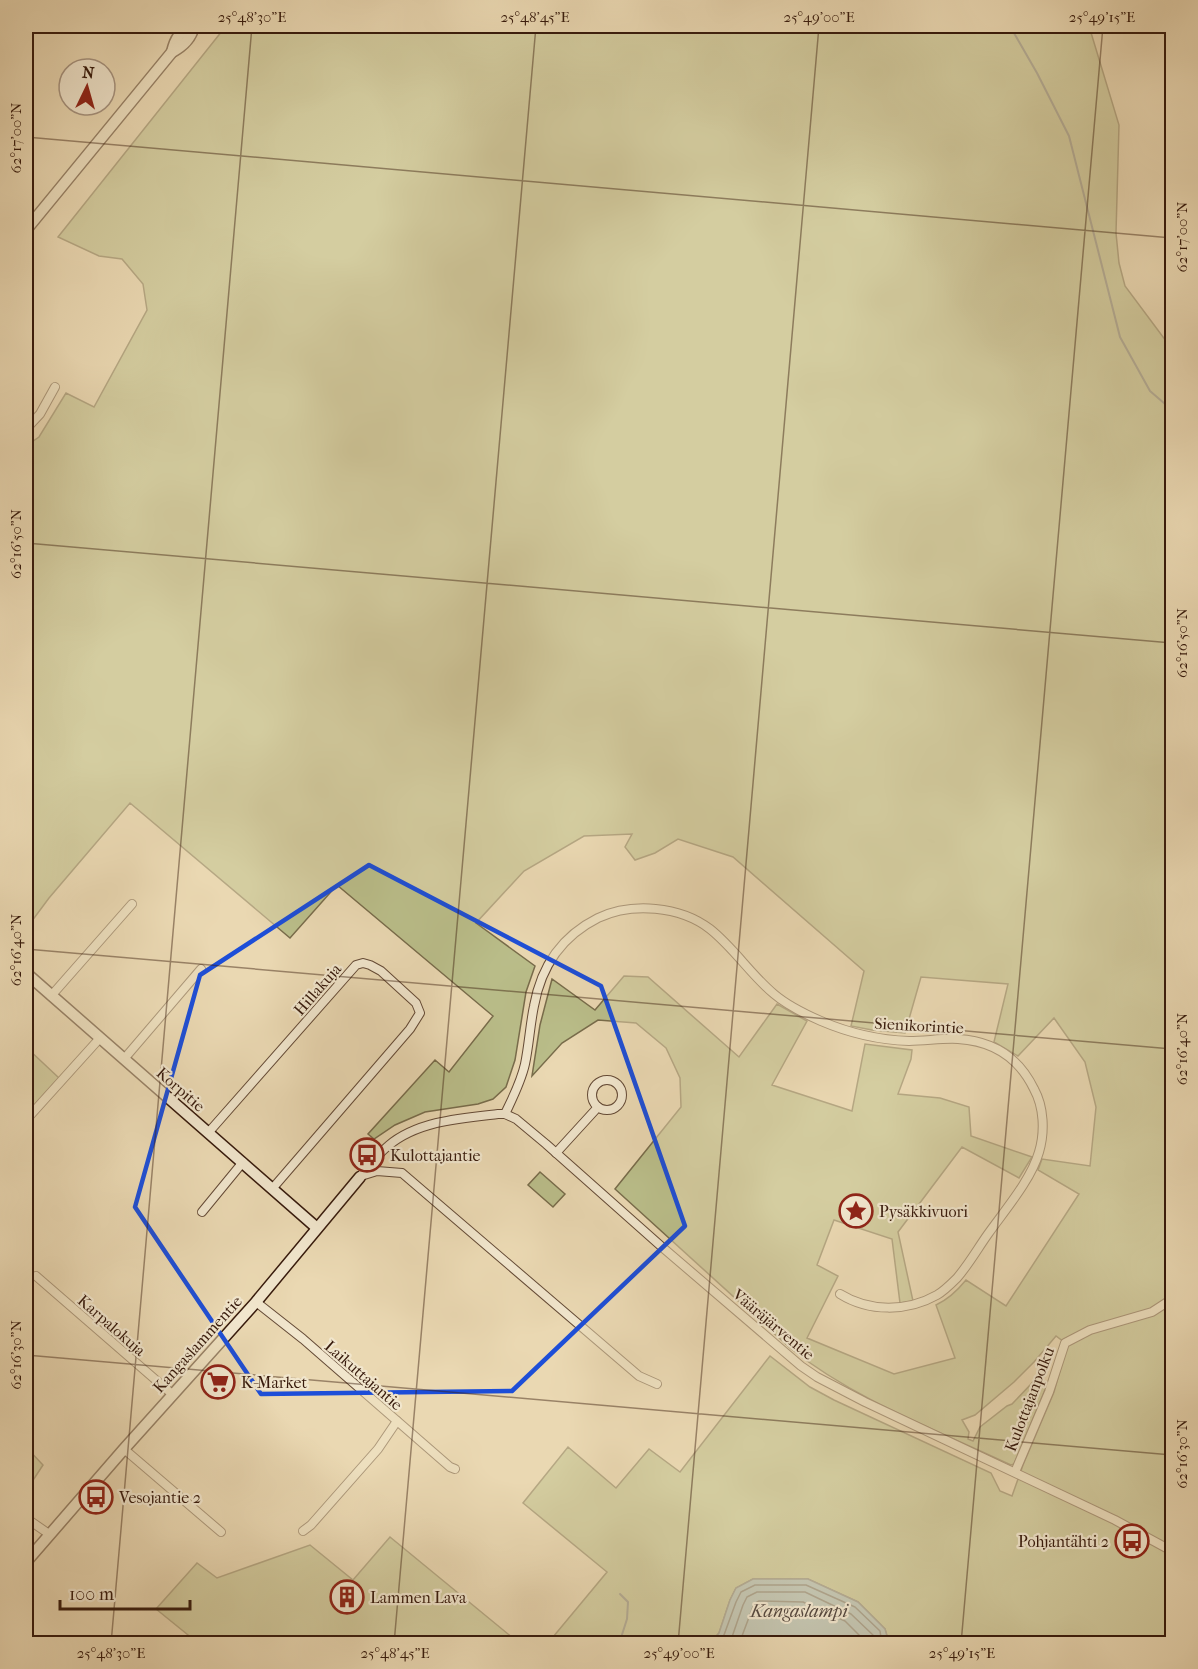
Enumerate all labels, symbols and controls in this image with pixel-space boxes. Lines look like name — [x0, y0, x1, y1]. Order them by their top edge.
text: 25°48'30"E — [218, 8, 286, 26]
text: 25°48'45"E — [500, 8, 570, 26]
text: 25°49'00"E — [783, 8, 855, 26]
text: 25°49'15"E — [1069, 8, 1135, 26]
north arrow — [57, 57, 117, 117]
text: N — [81, 63, 96, 83]
text: 62°17'00"N — [7, 102, 25, 173]
text: 62°17'00"N — [1173, 201, 1191, 272]
text: 62°16'50"N — [7, 508, 25, 579]
text: 62°16'50"N — [1173, 607, 1191, 678]
text: 62°16'40"N — [7, 913, 25, 986]
street label: Hillakuja — [290, 959, 345, 1019]
text: 62°16'40"N — [1173, 1012, 1191, 1085]
street label: Sienikorintie — [874, 1014, 964, 1037]
street label: Korpitie — [153, 1063, 209, 1116]
bus stop icon: Kulottajantie — [349, 1137, 385, 1173]
place label: Kulottajantie — [390, 1146, 481, 1165]
place icon: Pysäkkivuori — [838, 1193, 874, 1229]
place label: Pysäkkivuori — [879, 1202, 968, 1221]
street label: Vääräjärventie — [728, 1284, 818, 1364]
street label: Karpalokuja — [74, 1291, 150, 1360]
street label: Kangaslammentie — [149, 1292, 246, 1397]
text: 62°16'30"N — [7, 1320, 25, 1390]
street label: Laikuttajantie — [321, 1336, 406, 1414]
street label: Kulottajanpolku — [1001, 1344, 1058, 1454]
supermarket icon: K-Market — [200, 1364, 236, 1400]
place label: K-Market — [241, 1373, 307, 1392]
text: 62°16'30"N — [1173, 1419, 1191, 1489]
bus stop icon: Vesojantie 2 — [78, 1479, 114, 1515]
place label: Vesojantie 2 — [118, 1488, 201, 1507]
bus stop icon: Pohjantähti 2 — [1114, 1523, 1150, 1559]
place label: Pohjantähti 2 — [1018, 1532, 1109, 1551]
scale bar — [60, 1573, 190, 1611]
building icon: Lammen Lava — [329, 1579, 365, 1615]
text: 100 m — [69, 1584, 114, 1605]
place label: Lammen Lava — [370, 1588, 467, 1607]
water label: Kangaslampi — [748, 1601, 849, 1622]
text: 25°48'30"E — [77, 1644, 145, 1662]
text: 25°48'45"E — [360, 1644, 430, 1662]
text: 25°49'00"E — [643, 1644, 715, 1662]
text: 25°49'15"E — [929, 1644, 995, 1662]

